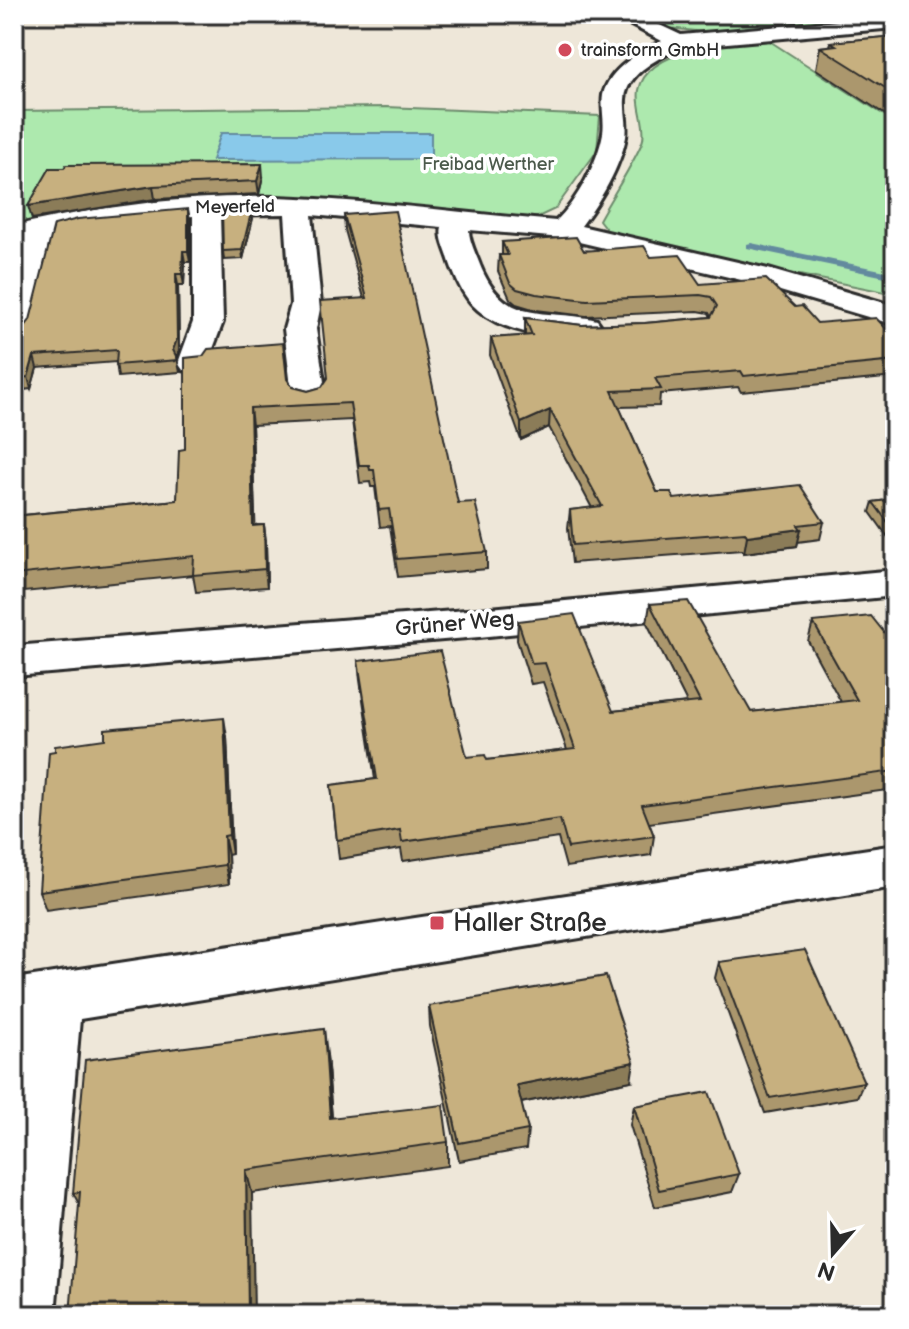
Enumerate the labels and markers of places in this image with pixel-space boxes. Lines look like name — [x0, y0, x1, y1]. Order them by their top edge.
place label: trainsform GmbH — [581, 40, 719, 61]
marker: trainsform GmbH — [556, 41, 574, 59]
place label: Haller Straße — [453, 908, 607, 939]
marker: Haller Straße — [428, 914, 446, 932]

